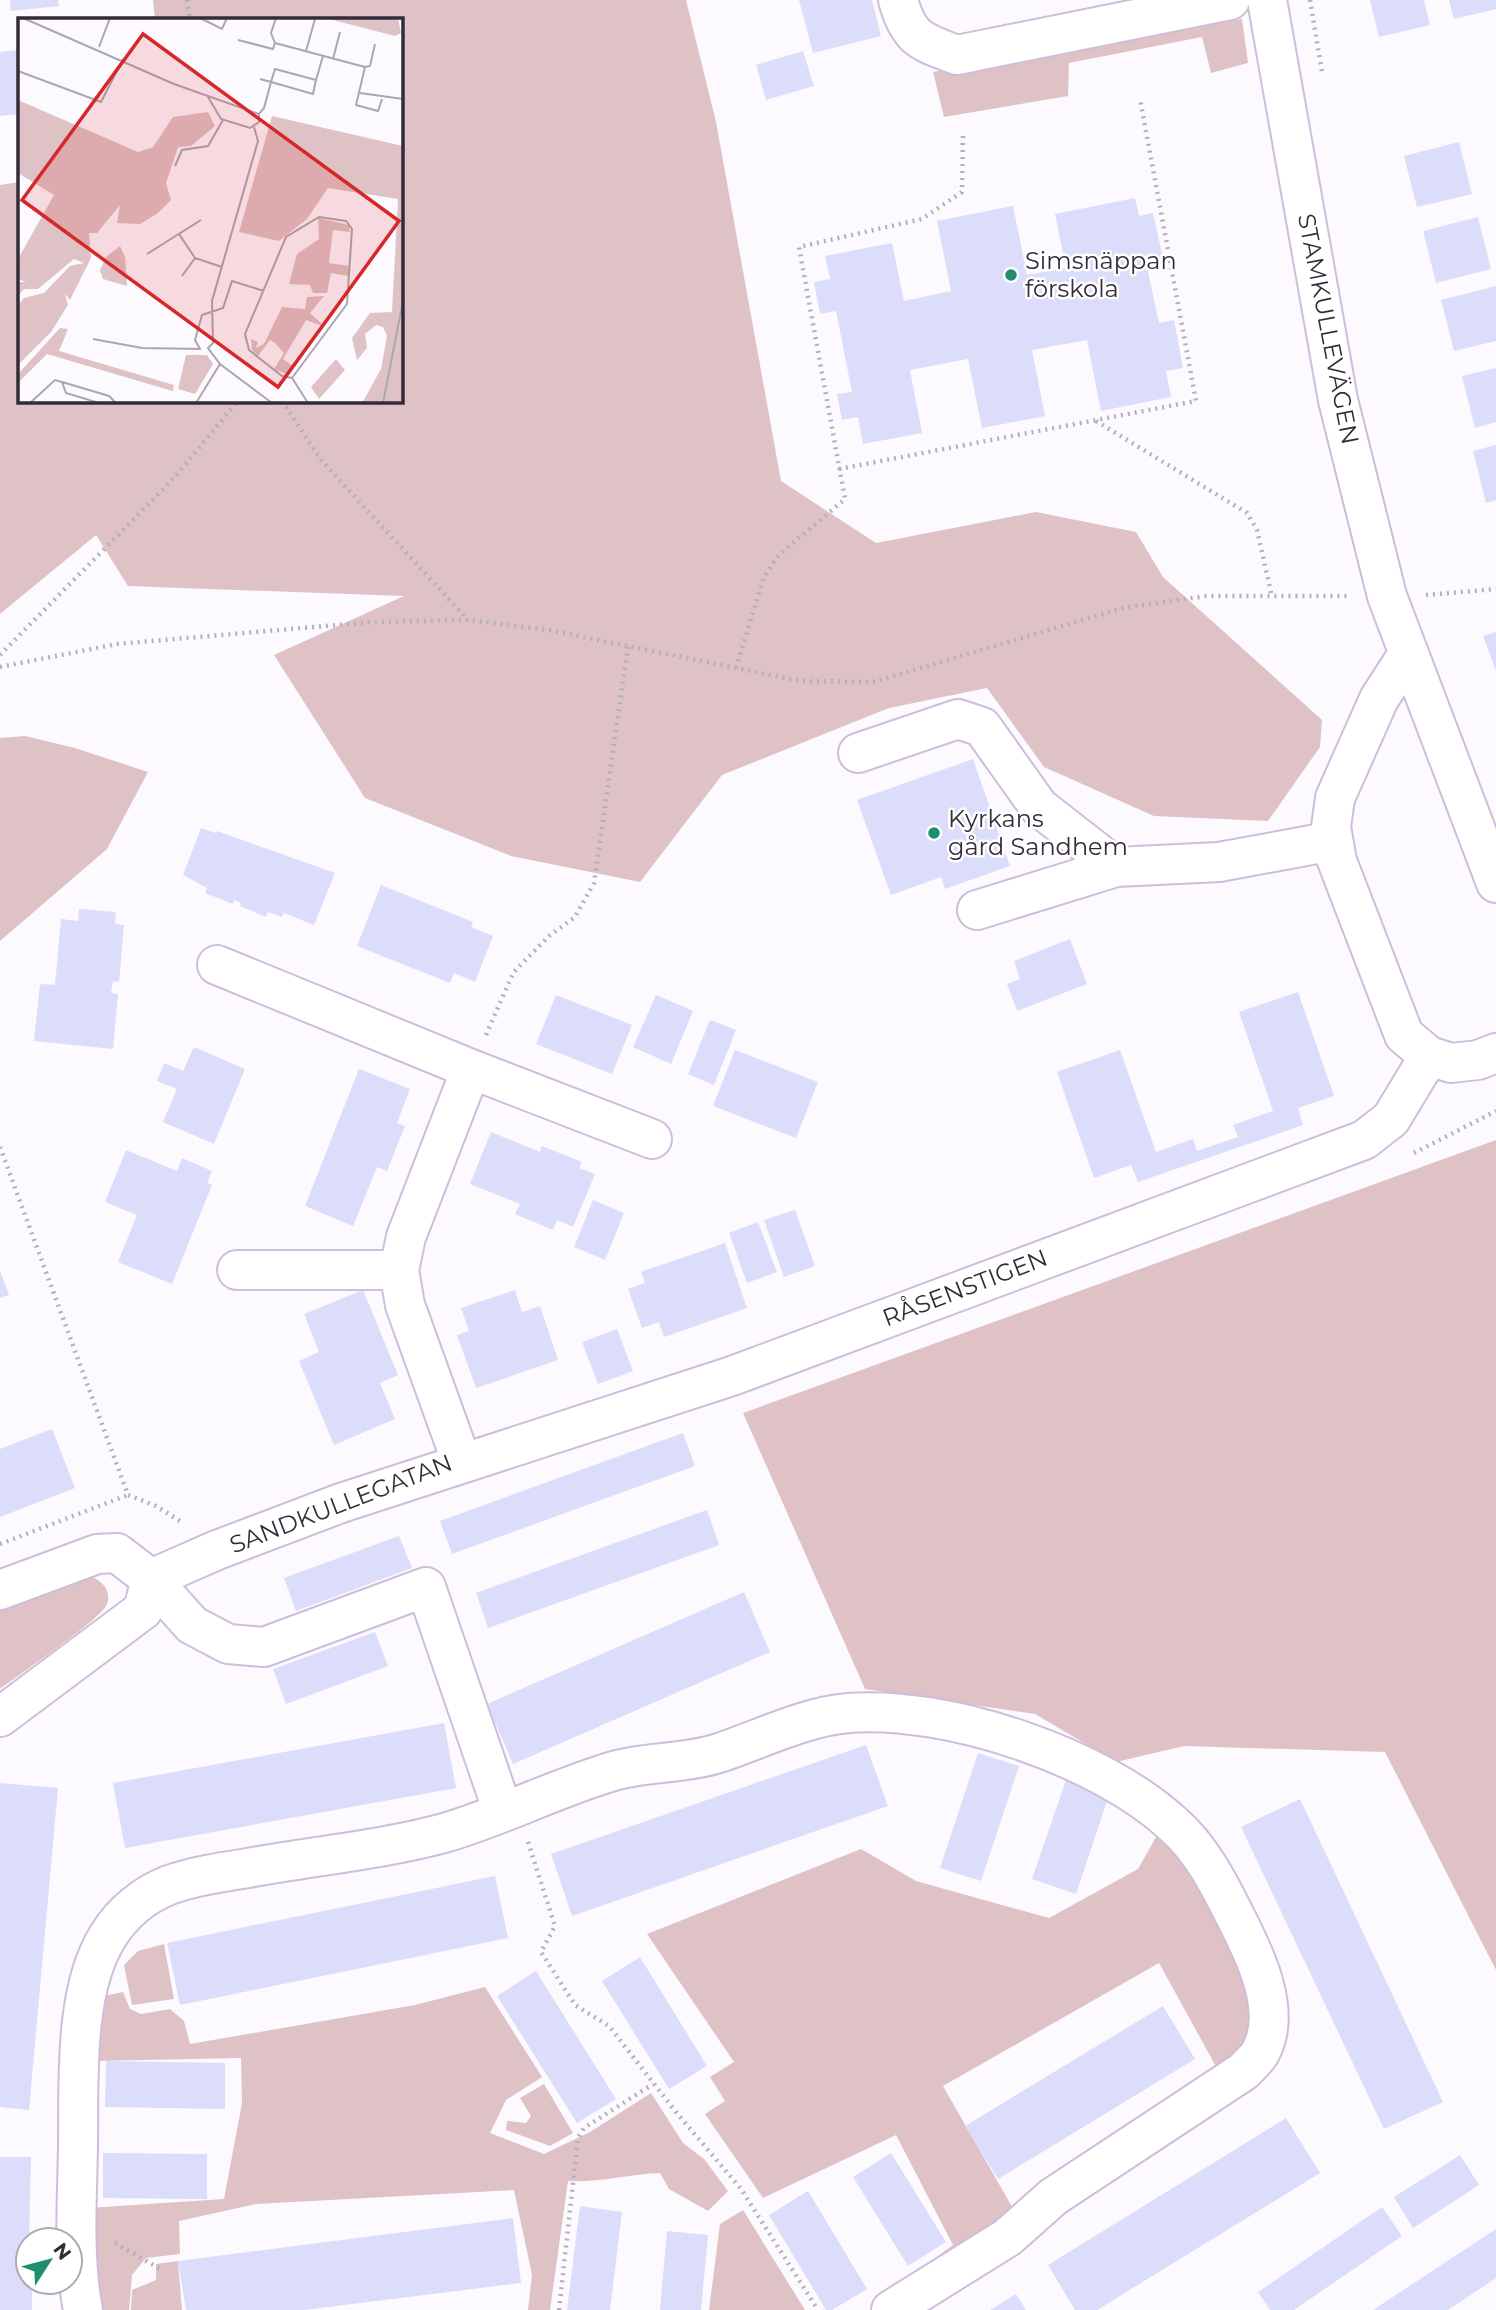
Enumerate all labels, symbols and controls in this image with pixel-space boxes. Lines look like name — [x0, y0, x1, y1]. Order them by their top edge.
inset map — [18, 18, 402, 402]
street label: STAMKULLEVÄGEN — [1292, 211, 1365, 447]
place label: Simsnäppan förskola — [1025, 246, 1177, 303]
marker: Simsnäppan förskola — [1003, 267, 1019, 283]
place label: Kyrkans gård Sandhem — [948, 804, 1128, 861]
marker: Kyrkans gård Sandhem — [926, 825, 942, 841]
street label: RÅSENSTIGEN — [878, 1243, 1052, 1332]
street label: SANDKULLEGATAN — [225, 1448, 456, 1559]
north arrow — [14, 2226, 84, 2296]
text: N — [49, 2238, 76, 2264]

